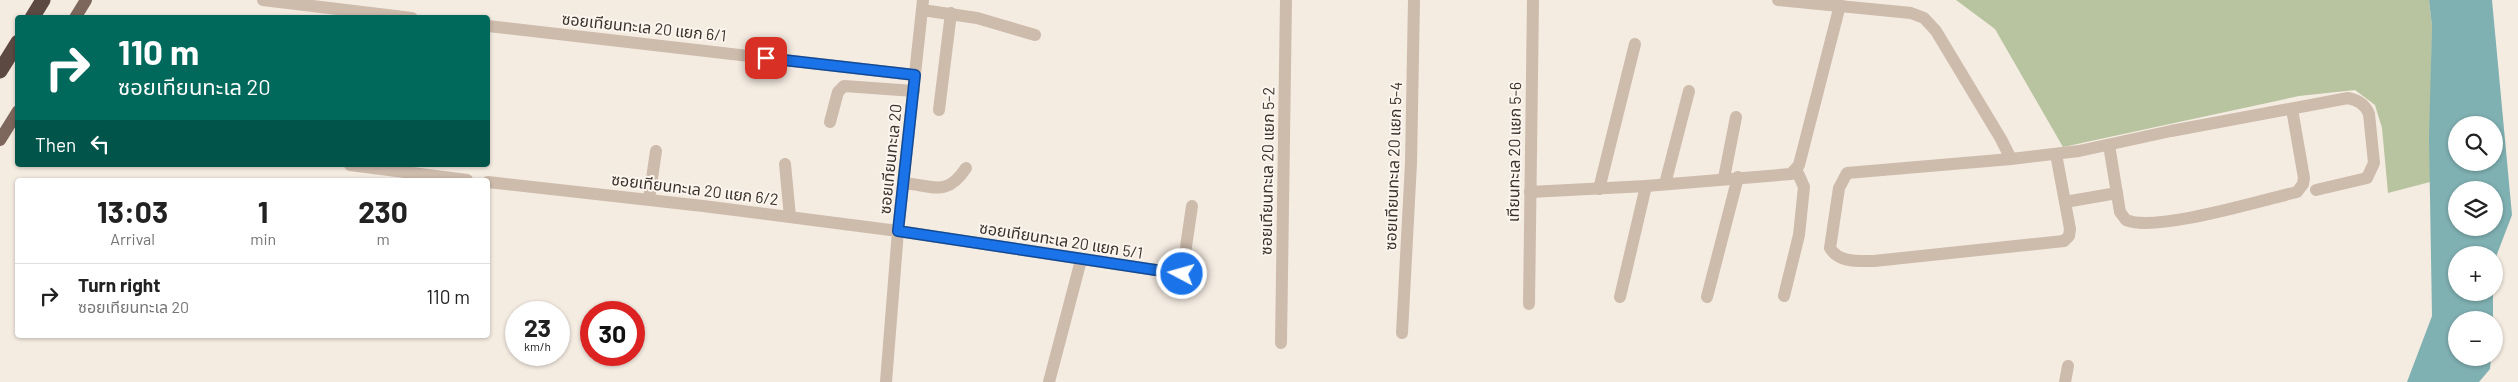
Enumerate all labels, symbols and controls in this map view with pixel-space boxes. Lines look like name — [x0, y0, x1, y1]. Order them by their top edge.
street label: ซอยเทียนทะเล 20 แยก 6/1 — [561, 8, 727, 45]
text: 110 m — [118, 30, 199, 72]
icon: right — [35, 35, 100, 100]
pin — [745, 37, 787, 79]
icon: arrive — [752, 44, 780, 72]
text: ซอยเทียนทะเล 20 — [118, 73, 271, 99]
street label: ซอยเทียนทะเล 20 แยก 5-4 — [1380, 81, 1405, 251]
street label: เทียนทะเล 20 แยก 5-6 — [1503, 82, 1524, 222]
street label: ซอยเทียนทะเล 20 แยก 5-2 — [1256, 87, 1277, 255]
street label: ซอยเทียนทะเล 20 — [874, 103, 905, 215]
map controls — [2448, 116, 2503, 366]
button: search — [2448, 116, 2503, 171]
icon: left — [86, 130, 114, 158]
text: Then — [35, 133, 76, 156]
street label: ซอยเทียนทะเล 20 แยก 6/2 — [610, 169, 780, 208]
button: layers — [2448, 181, 2503, 236]
text: 13:03 — [97, 193, 168, 229]
text: 1 — [258, 193, 268, 229]
text: 230 — [358, 193, 408, 229]
street label: ซอยเทียนทะเล 20 แยก 5/1 — [978, 217, 1144, 262]
text: Arrival — [110, 229, 155, 248]
text: min — [250, 229, 276, 248]
text: m — [376, 229, 390, 248]
button: + — [2448, 246, 2503, 301]
position arrow — [1155, 247, 1207, 299]
text: Turn right — [78, 273, 160, 296]
icon: right — [35, 282, 63, 310]
text: 110 m — [426, 285, 470, 308]
text: ซอยเทียนทะเล 20 — [78, 297, 189, 316]
speed limit sign: 30 — [580, 301, 645, 366]
button: − — [2448, 311, 2503, 366]
text: 23 — [524, 312, 551, 342]
text: km/h — [524, 339, 551, 353]

